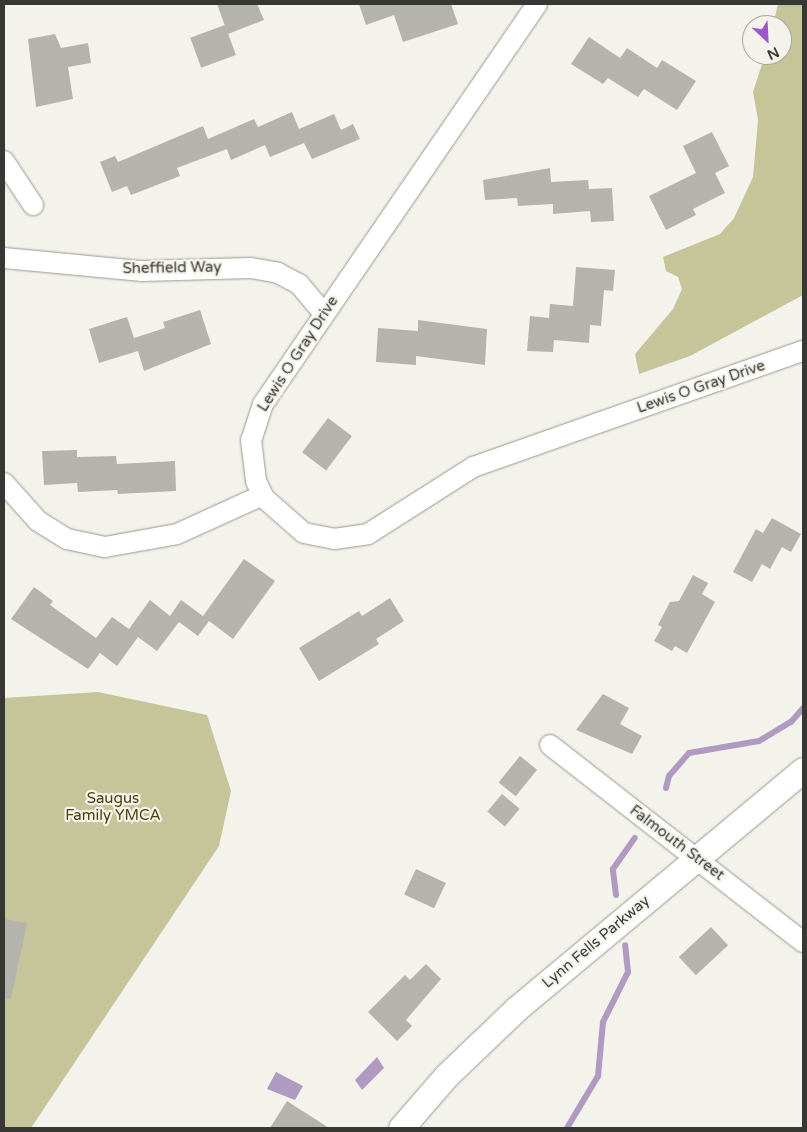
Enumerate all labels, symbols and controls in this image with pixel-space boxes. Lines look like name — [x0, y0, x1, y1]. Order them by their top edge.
north arrow — [742, 15, 792, 65]
text: N — [764, 43, 782, 63]
street label: Sheffield Way — [122, 258, 222, 278]
street label: Lewis O Gray Drive — [254, 293, 342, 415]
street label: Lewis O Gray Drive — [635, 357, 767, 417]
park label: Saugus Family YMCA — [65, 789, 161, 824]
street label: Falmouth Street — [626, 802, 728, 884]
street label: Lynn Fells Parkway — [539, 892, 653, 992]

